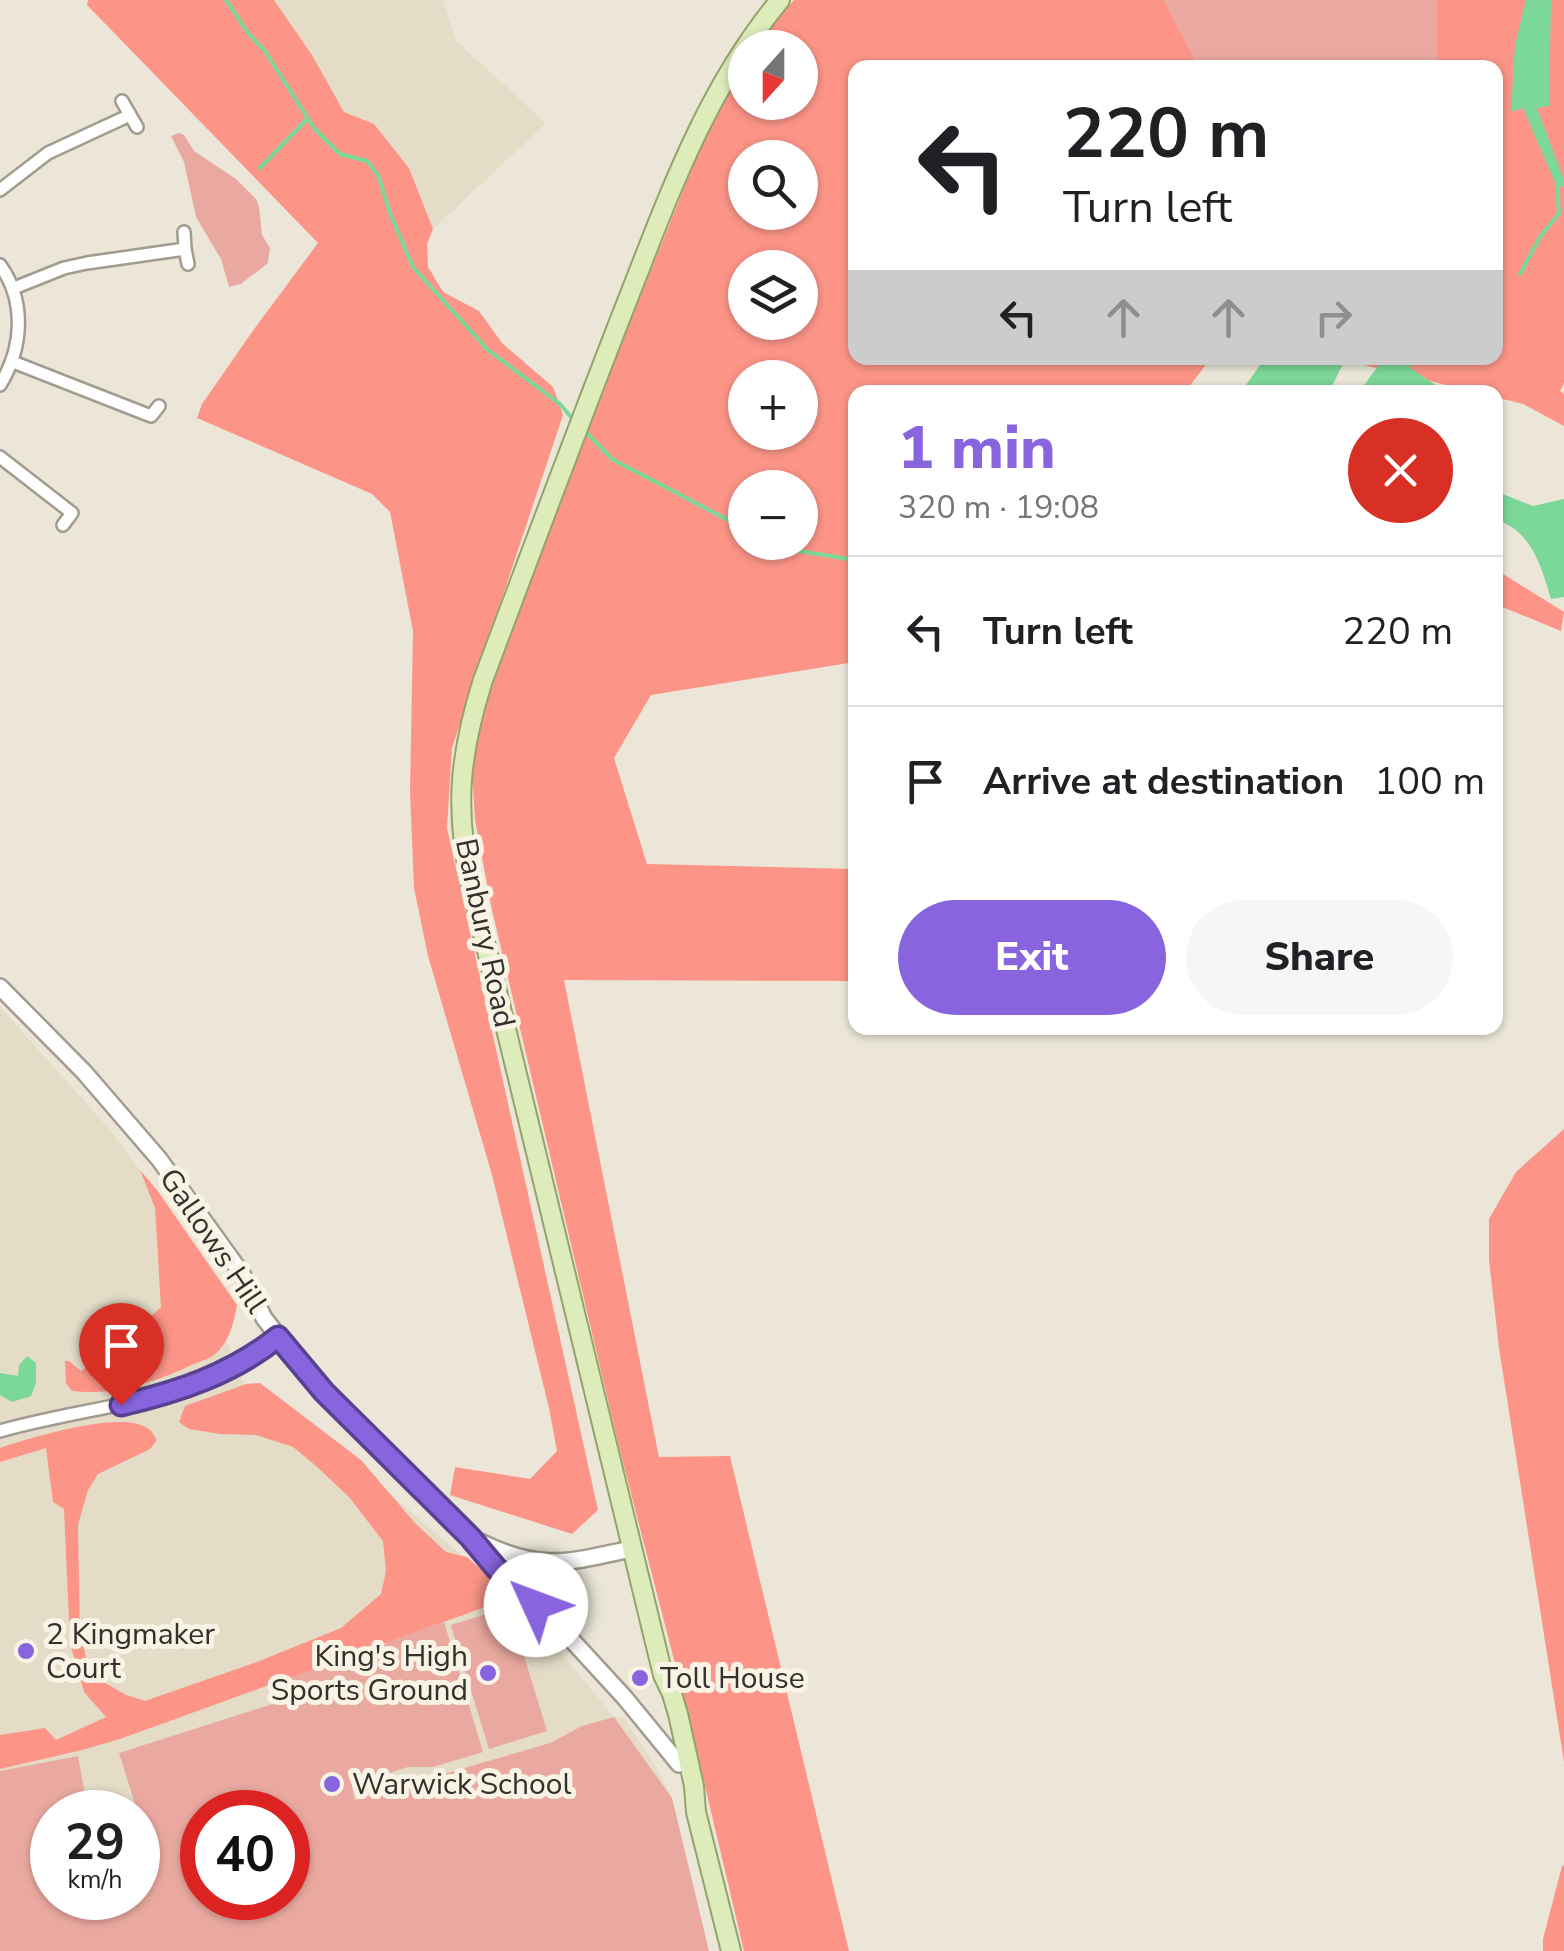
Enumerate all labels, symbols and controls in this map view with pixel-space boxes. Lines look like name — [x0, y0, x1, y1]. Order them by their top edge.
north arrow — [728, 30, 818, 120]
map controls — [728, 30, 818, 560]
text: 220 m — [1063, 86, 1269, 182]
icon: left — [898, 100, 1028, 230]
button: search — [728, 140, 818, 230]
text: Turn left — [1063, 177, 1232, 238]
button: layers — [728, 250, 818, 340]
icon: left — [991, 290, 1046, 345]
icon: ahead — [1096, 290, 1151, 345]
icon: ahead — [1201, 290, 1256, 345]
icon: right — [1306, 290, 1361, 345]
button: + — [728, 360, 818, 450]
text: 1 min — [898, 407, 1056, 489]
button: close — [1348, 418, 1453, 523]
button: − — [728, 470, 818, 560]
text: 320 m · 19:08 — [898, 486, 1099, 529]
icon: left — [898, 604, 953, 659]
text: Turn left — [983, 606, 1133, 657]
text: 220 m — [1342, 606, 1453, 657]
icon: arrive — [898, 754, 953, 809]
text: Arrive at destination — [983, 756, 1344, 807]
text: 100 m — [1374, 756, 1485, 807]
street label: Banbury Road — [445, 835, 525, 1031]
button: Exit — [898, 900, 1166, 1015]
button: Share — [1186, 900, 1453, 1015]
street label: Gallows Hill — [149, 1161, 277, 1322]
pin — [79, 1303, 164, 1406]
icon: arrive — [94, 1318, 149, 1373]
position arrow — [484, 1553, 588, 1657]
place label: 2 Kingmaker Court — [46, 1614, 215, 1689]
place label: King's High Sports Ground — [271, 1636, 468, 1711]
marker: 2 Kingmaker Court — [15, 1640, 37, 1662]
place label: Toll House — [660, 1658, 805, 1699]
marker: King's High Sports Ground — [477, 1662, 499, 1684]
marker: Toll House — [629, 1667, 651, 1689]
place label: Warwick School — [352, 1764, 571, 1805]
marker: Warwick School — [321, 1773, 343, 1795]
speed limit sign: 40 — [180, 1790, 310, 1920]
text: 29 — [65, 1808, 125, 1877]
text: km/h — [67, 1863, 123, 1897]

